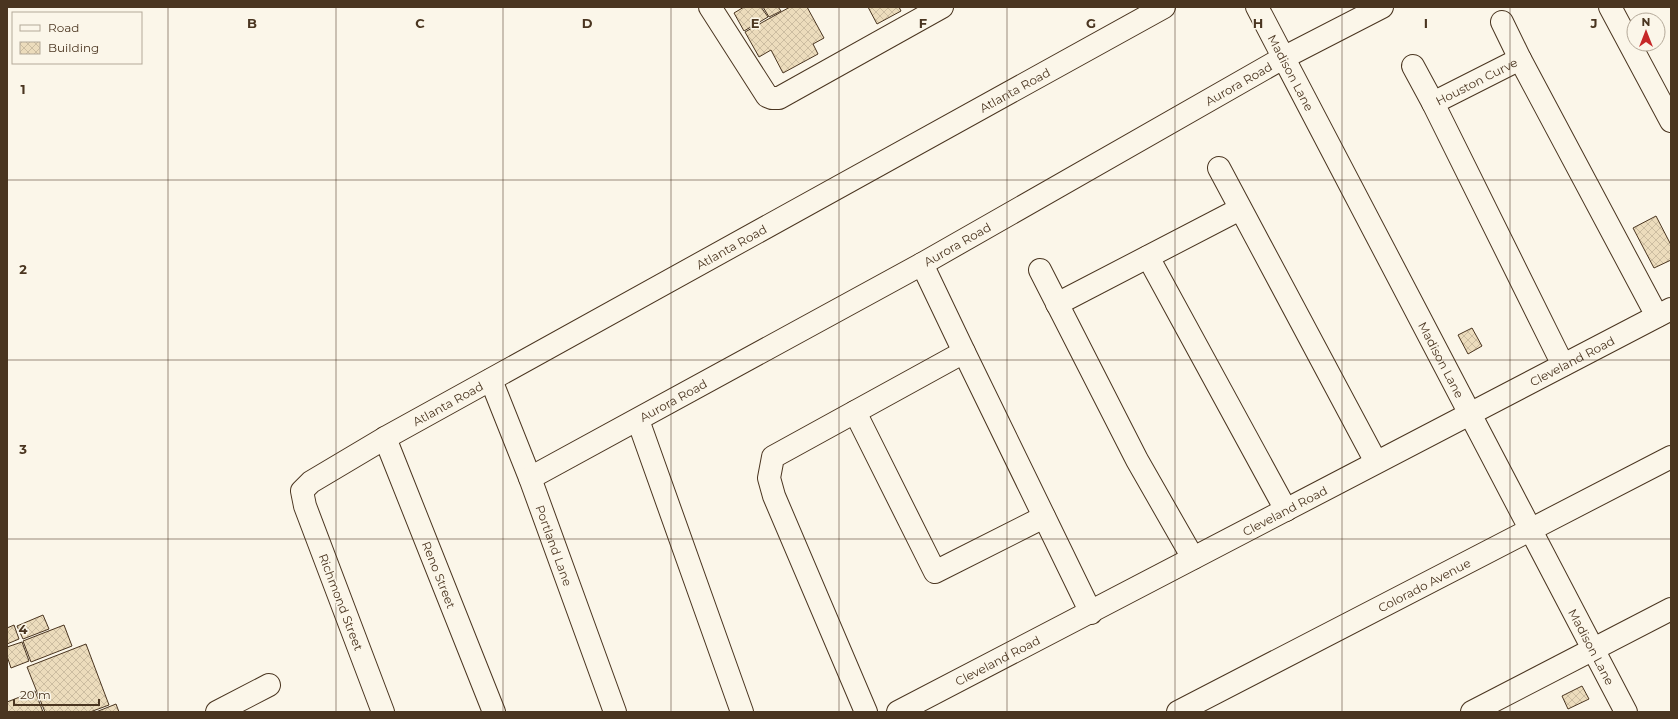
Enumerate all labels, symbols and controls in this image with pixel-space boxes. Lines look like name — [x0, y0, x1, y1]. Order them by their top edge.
legend — [12, 12, 142, 64]
north arrow — [1626, 12, 1666, 52]
text: B — [247, 15, 257, 31]
text: C — [415, 15, 425, 31]
text: D — [582, 15, 593, 31]
text: E — [751, 15, 760, 31]
text: F — [919, 15, 927, 31]
text: G — [1086, 15, 1096, 31]
text: H — [1253, 15, 1263, 31]
text: I — [1424, 15, 1428, 31]
text: J — [1589, 15, 1598, 31]
text: N — [1642, 15, 1650, 29]
text: Road — [48, 20, 79, 35]
street label: Madison Lane — [1265, 32, 1317, 113]
text: Building — [48, 40, 99, 55]
street label: Houston Curve — [1433, 54, 1520, 108]
street label: Aurora Road — [1202, 58, 1275, 108]
street label: Atlanta Road — [977, 64, 1052, 115]
text: 1 — [20, 81, 26, 97]
street label: Aurora Road — [921, 219, 993, 269]
street label: Atlanta Road — [693, 221, 769, 272]
text: 2 — [19, 261, 27, 277]
street label: Madison Lane — [1415, 319, 1468, 400]
street label: Cleveland Road — [1527, 332, 1617, 389]
street label: Aurora Road — [637, 375, 709, 424]
street label: Atlanta Road — [410, 378, 485, 429]
text: 3 — [18, 441, 27, 457]
street label: Cleveland Road — [1240, 482, 1330, 539]
street label: Portland Lane — [533, 503, 576, 588]
street label: Reno Street — [419, 539, 459, 610]
street label: Richmond Street — [316, 551, 366, 653]
street label: Colorado Avenue — [1375, 555, 1473, 615]
street label: Madison Lane — [1566, 606, 1618, 687]
text: 4 — [19, 621, 28, 637]
street label: Cleveland Road — [952, 632, 1042, 689]
scale bar — [14, 681, 99, 707]
text: 20 m — [20, 687, 51, 702]

